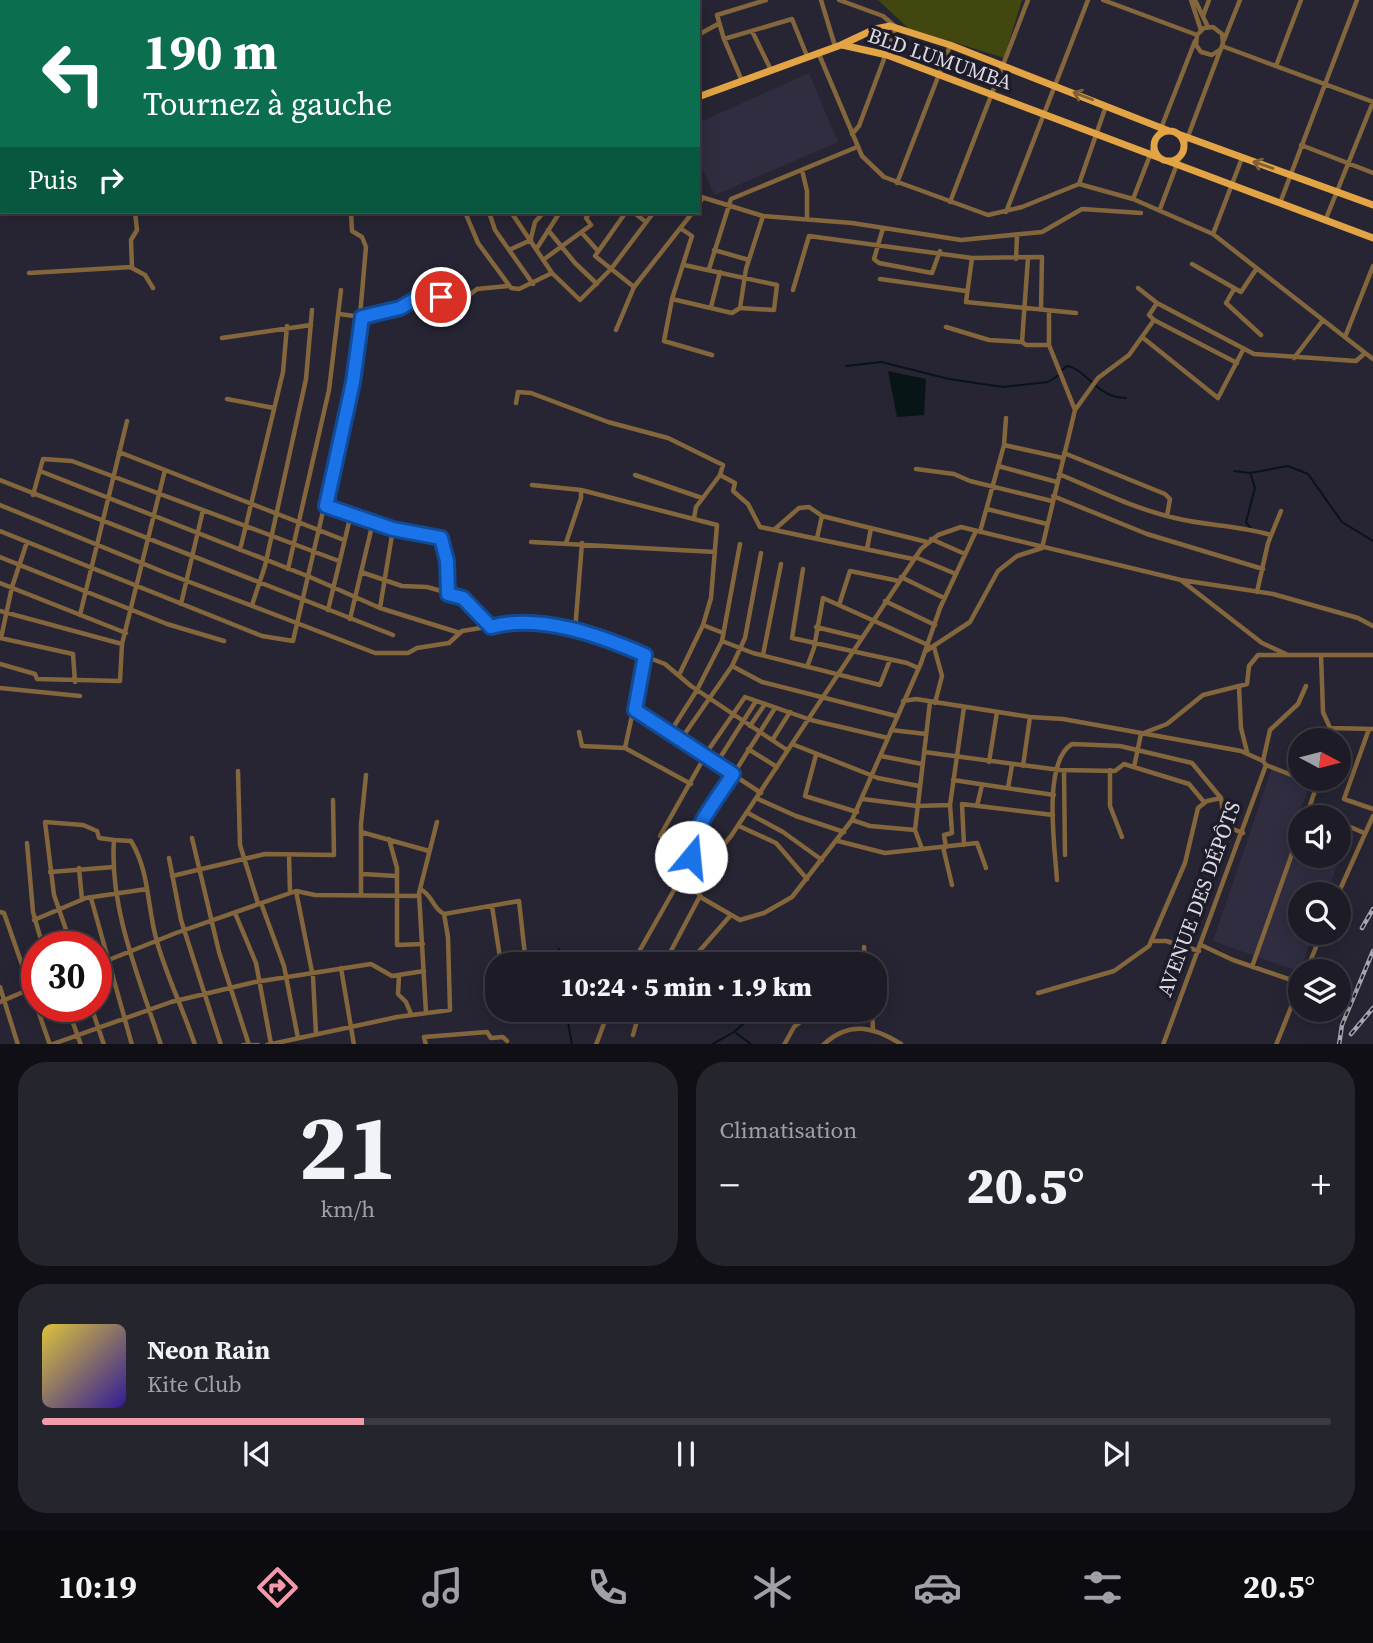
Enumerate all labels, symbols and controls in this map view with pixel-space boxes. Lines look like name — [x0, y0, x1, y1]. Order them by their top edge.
text: 190 m — [143, 18, 278, 85]
street label: BLD LUMUMBA — [864, 20, 1016, 97]
icon: left — [28, 28, 119, 119]
text: Tournez à gauche — [143, 82, 392, 126]
one-way arrow — [1073, 89, 1095, 101]
one-way arrow — [1252, 157, 1274, 170]
icon: right — [92, 161, 130, 199]
text: Puis — [28, 162, 78, 198]
pin — [411, 267, 471, 327]
icon: arrive — [422, 278, 460, 316]
north arrow — [1288, 728, 1351, 791]
map controls — [1288, 728, 1351, 1022]
street label: AVENUE DES DÉPÔTS — [1150, 797, 1247, 1001]
button: sound — [1288, 805, 1351, 868]
position arrow — [654, 820, 728, 894]
button: search — [1288, 882, 1351, 945]
speed limit sign: 30 — [21, 931, 112, 1022]
button: layers — [1288, 959, 1351, 1022]
text: 10:24 · 5 min · 1.9 km — [560, 969, 812, 1005]
text: 21 — [298, 1085, 397, 1209]
text: Climatisation — [720, 1114, 857, 1146]
text: 20.5° — [966, 1149, 1085, 1220]
text: − — [720, 1159, 740, 1211]
text: + — [1311, 1159, 1331, 1211]
text: km/h — [320, 1193, 375, 1225]
text: Neon Rain — [147, 1332, 270, 1368]
text: Kite Club — [147, 1368, 242, 1400]
icon: previous — [238, 1435, 276, 1473]
icon: pause — [667, 1435, 705, 1473]
icon: next — [1097, 1435, 1135, 1473]
icon: directions — [253, 1563, 302, 1612]
icon: music — [418, 1563, 467, 1612]
icon: phone — [583, 1563, 632, 1612]
icon: climate — [748, 1563, 797, 1612]
icon: car — [913, 1563, 962, 1612]
icon: filters — [1078, 1563, 1127, 1612]
text: 10:19 — [58, 1565, 137, 1609]
text: 20.5° — [1243, 1565, 1315, 1609]

